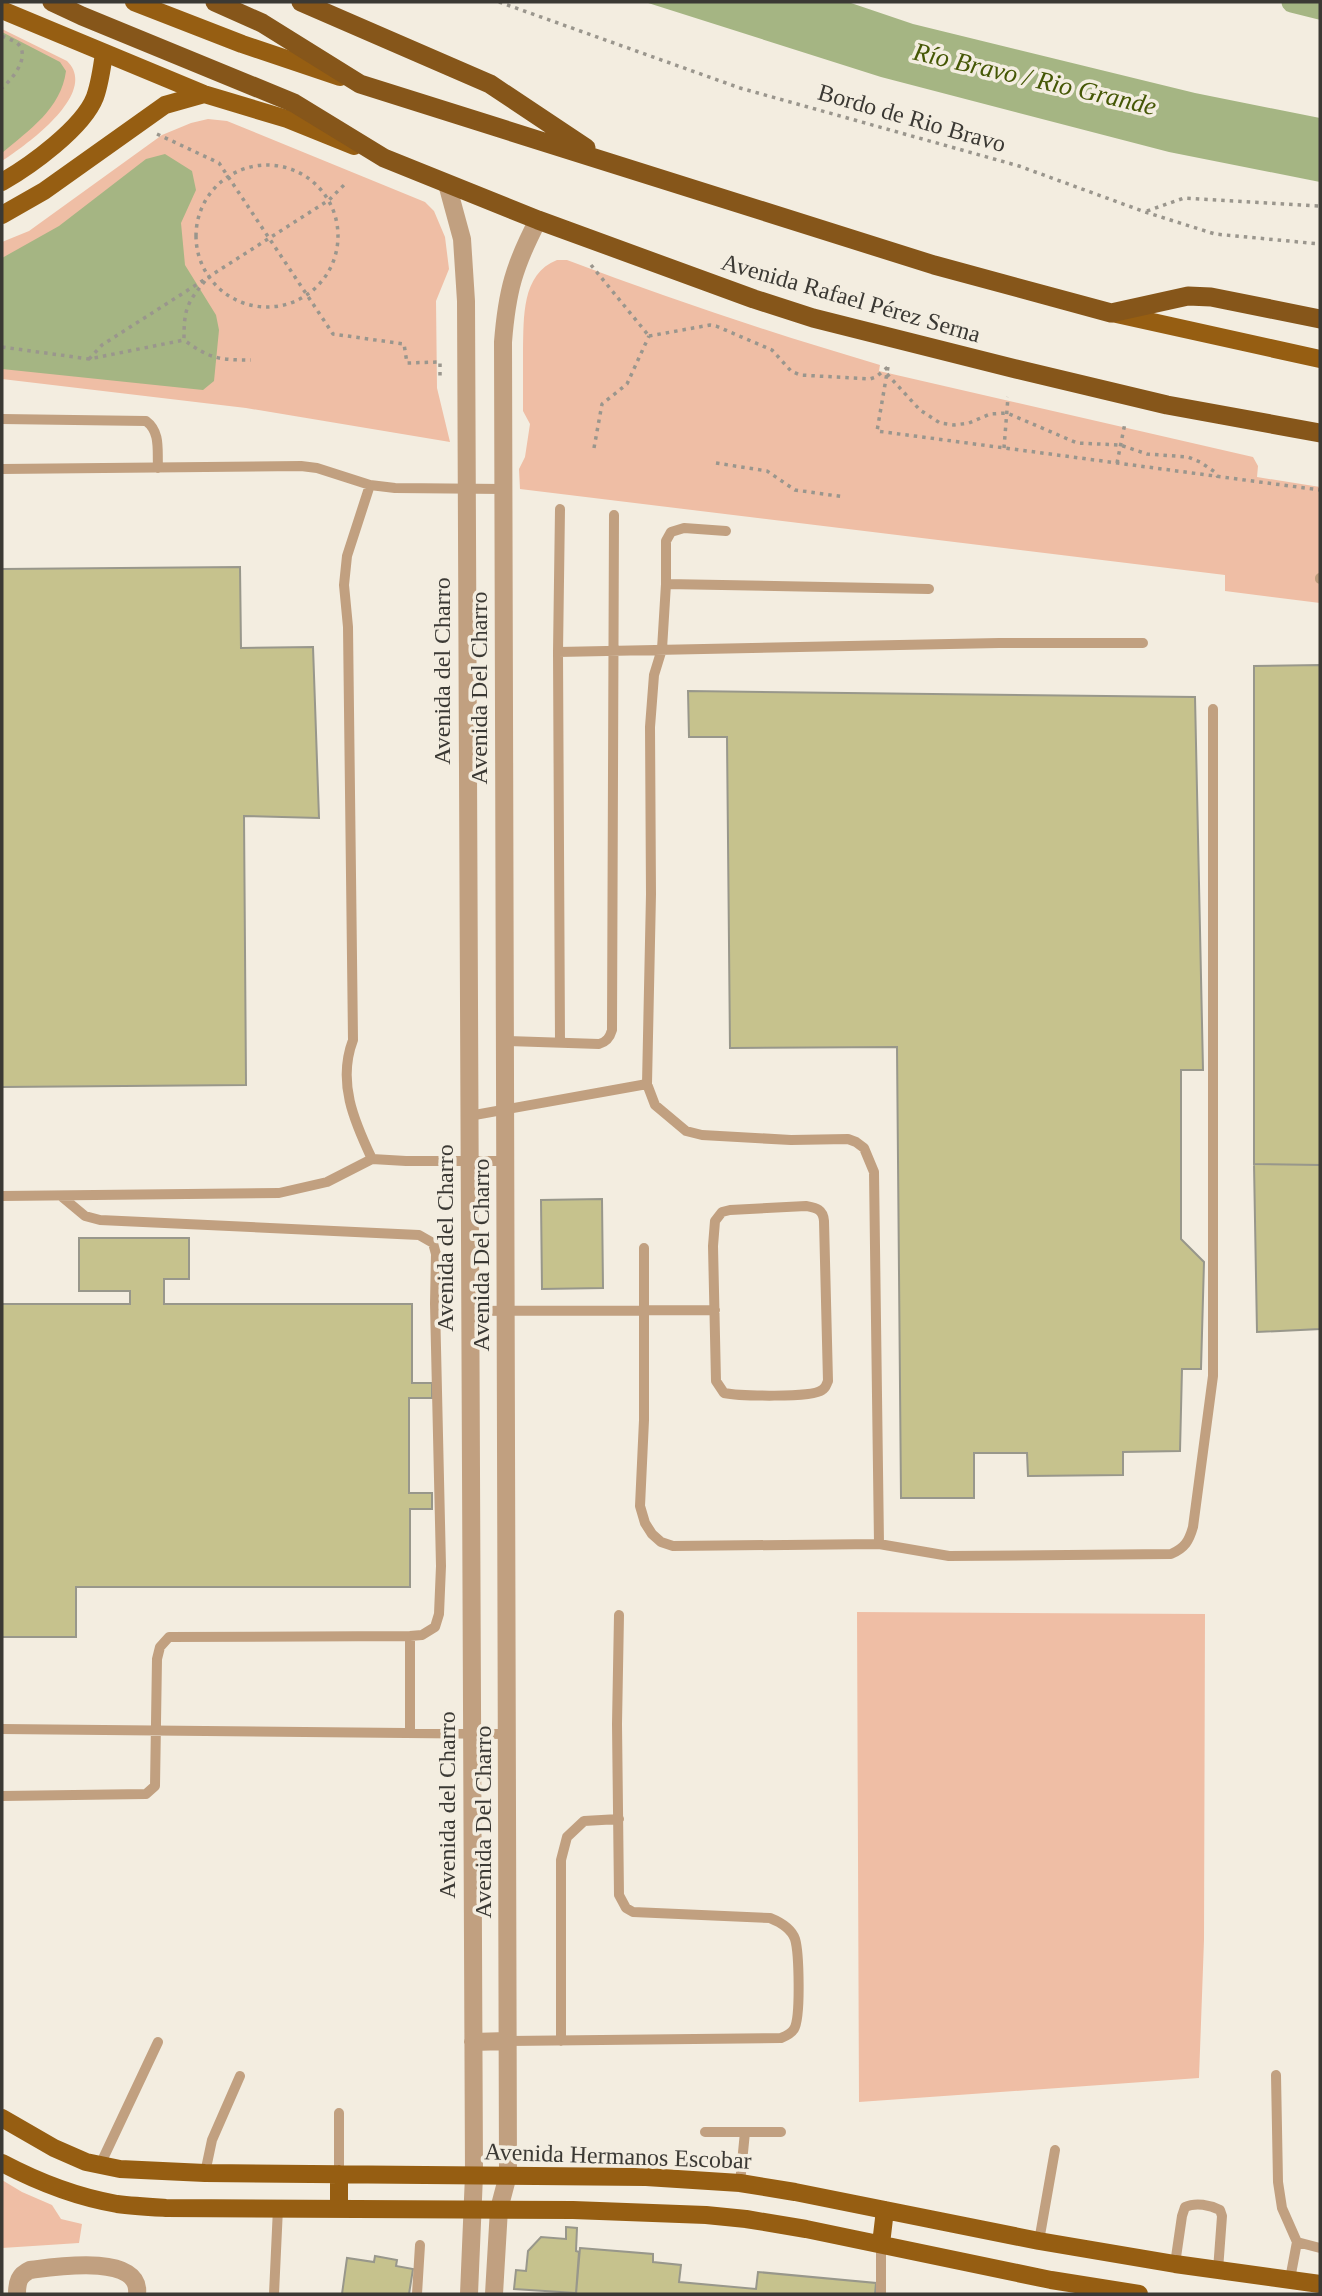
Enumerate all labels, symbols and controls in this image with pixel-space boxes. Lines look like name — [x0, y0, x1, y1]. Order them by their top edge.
water label: Río Bravo / Rio Grande — [910, 37, 1159, 121]
street label: Bordo de Rio Bravo — [815, 79, 1009, 157]
street label: Avenida Rafael Pérez Serna — [719, 249, 984, 348]
street label: Avenida del Charro — [429, 577, 455, 765]
street label: Avenida Del Charro — [466, 592, 492, 784]
street label: Avenida del Charro — [432, 1144, 458, 1332]
street label: Avenida Del Charro — [468, 1159, 494, 1351]
street label: Avenida del Charro — [434, 1711, 460, 1899]
street label: Avenida Del Charro — [470, 1726, 496, 1918]
street label: Avenida Hermanos Escobar — [484, 2138, 752, 2174]

